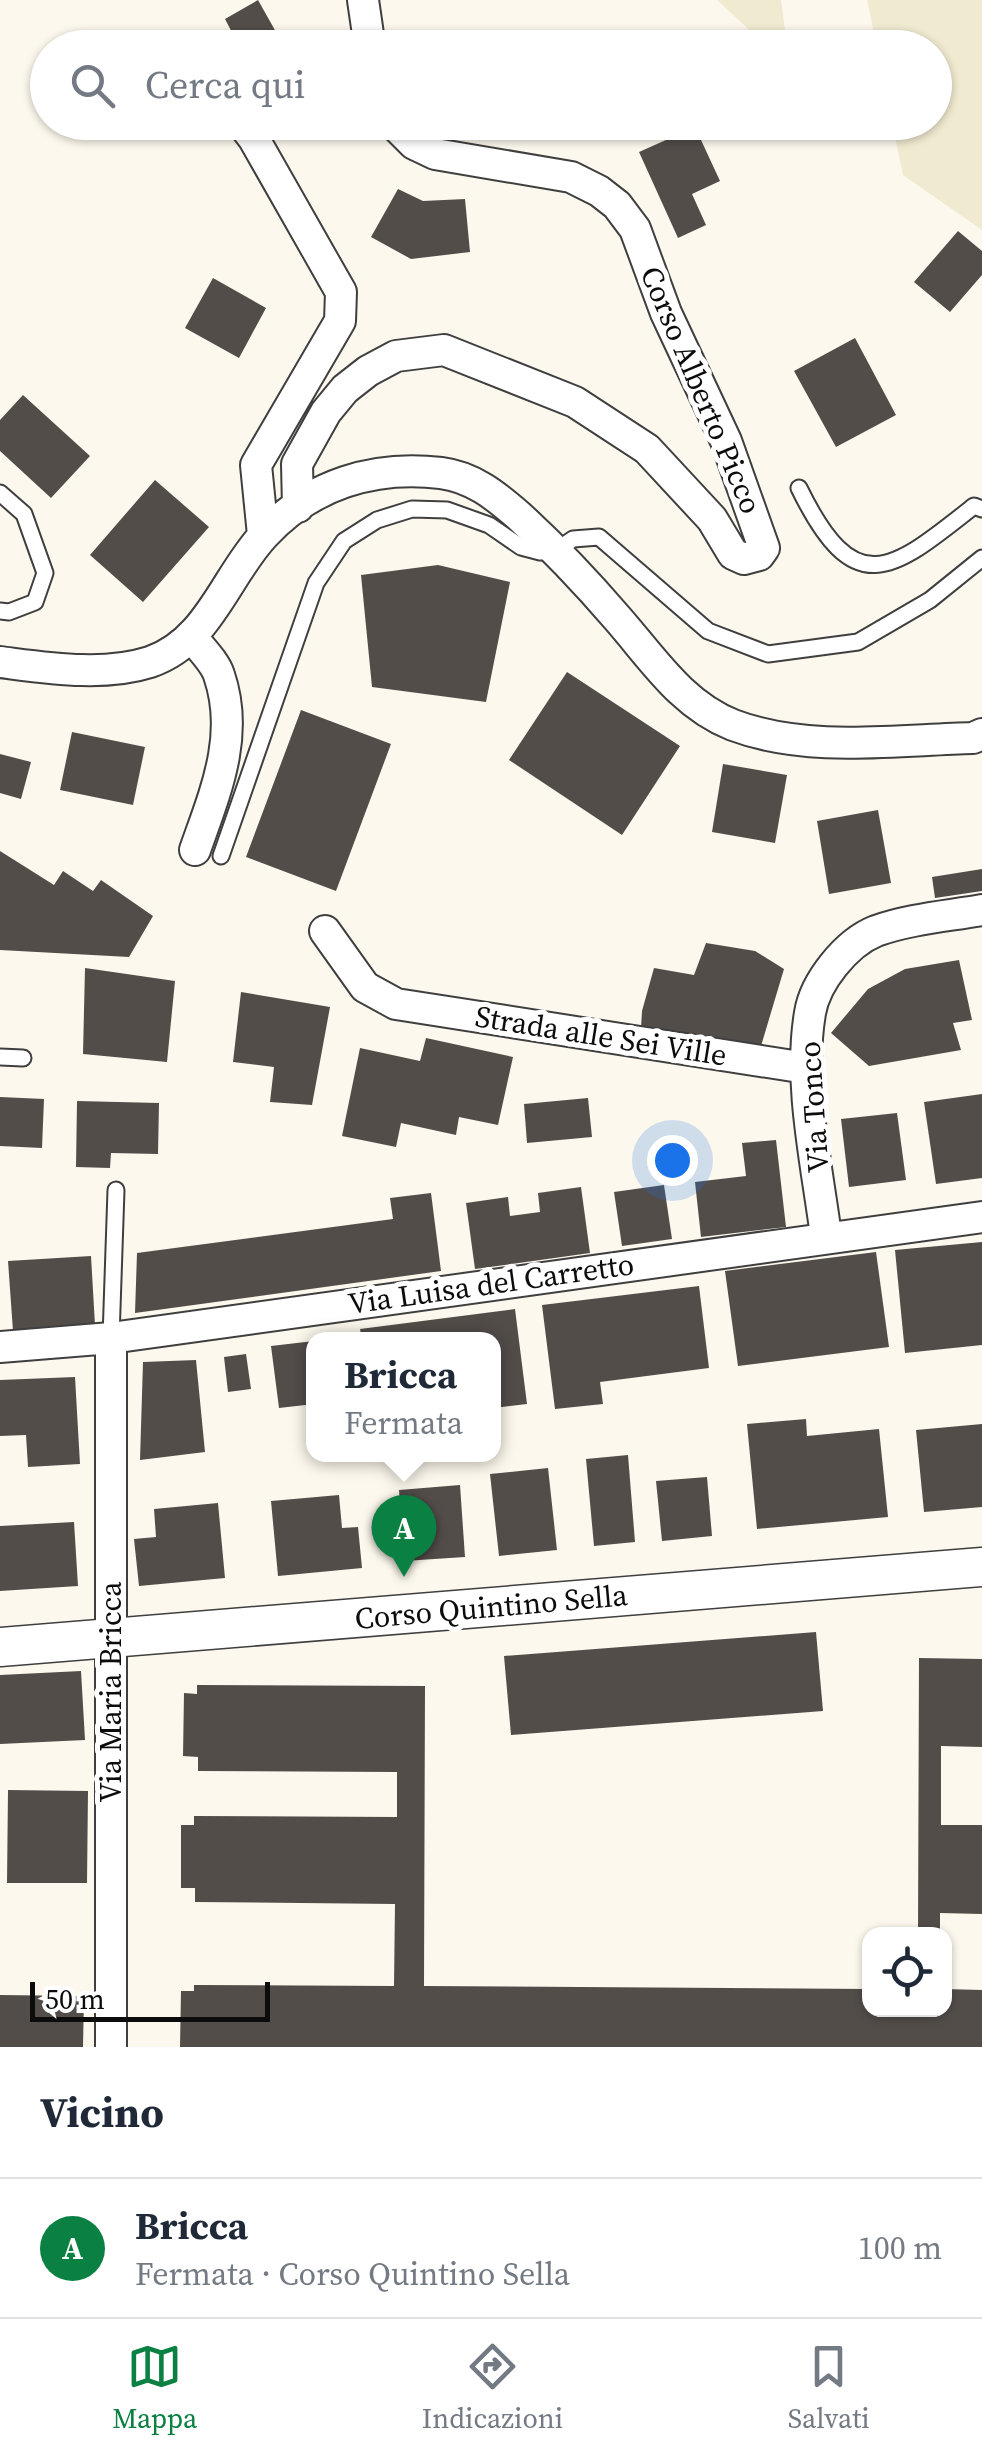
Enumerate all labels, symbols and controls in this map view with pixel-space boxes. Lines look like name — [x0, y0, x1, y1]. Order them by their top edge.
search box — [30, 30, 952, 140]
icon: search — [65, 58, 120, 113]
text: Cerca qui — [145, 59, 305, 111]
street label: Corso Alberto Picco — [631, 260, 772, 520]
street label: Strada alle Sei Ville — [472, 995, 730, 1076]
street label: Via Tonco — [788, 1040, 839, 1174]
your location — [647, 1135, 698, 1186]
street label: Via Luisa del Carretto — [345, 1243, 636, 1324]
popup — [306, 1332, 501, 1462]
text: Bricca — [344, 1349, 457, 1401]
text: Fermata — [344, 1401, 463, 1445]
pin: A — [372, 1494, 436, 1577]
street label: Corso Quintino Sella — [353, 1574, 630, 1639]
street label: Via Maria Bricca — [90, 1581, 131, 1803]
map controls — [862, 1927, 952, 2017]
button: locate — [862, 1927, 952, 2017]
scale bar — [30, 1977, 270, 2022]
text: 50 m — [45, 1980, 105, 2018]
text: Vicino — [40, 2083, 164, 2141]
text: Bricca — [135, 2200, 248, 2252]
text: A — [62, 2226, 83, 2270]
text: 100 m — [858, 2226, 942, 2270]
text: Fermata · Corso Quintino Sella — [135, 2252, 570, 2296]
tab: Mappa — [112, 2339, 197, 2437]
tab: Indicazioni — [422, 2339, 563, 2437]
tab: Salvati — [788, 2339, 870, 2437]

